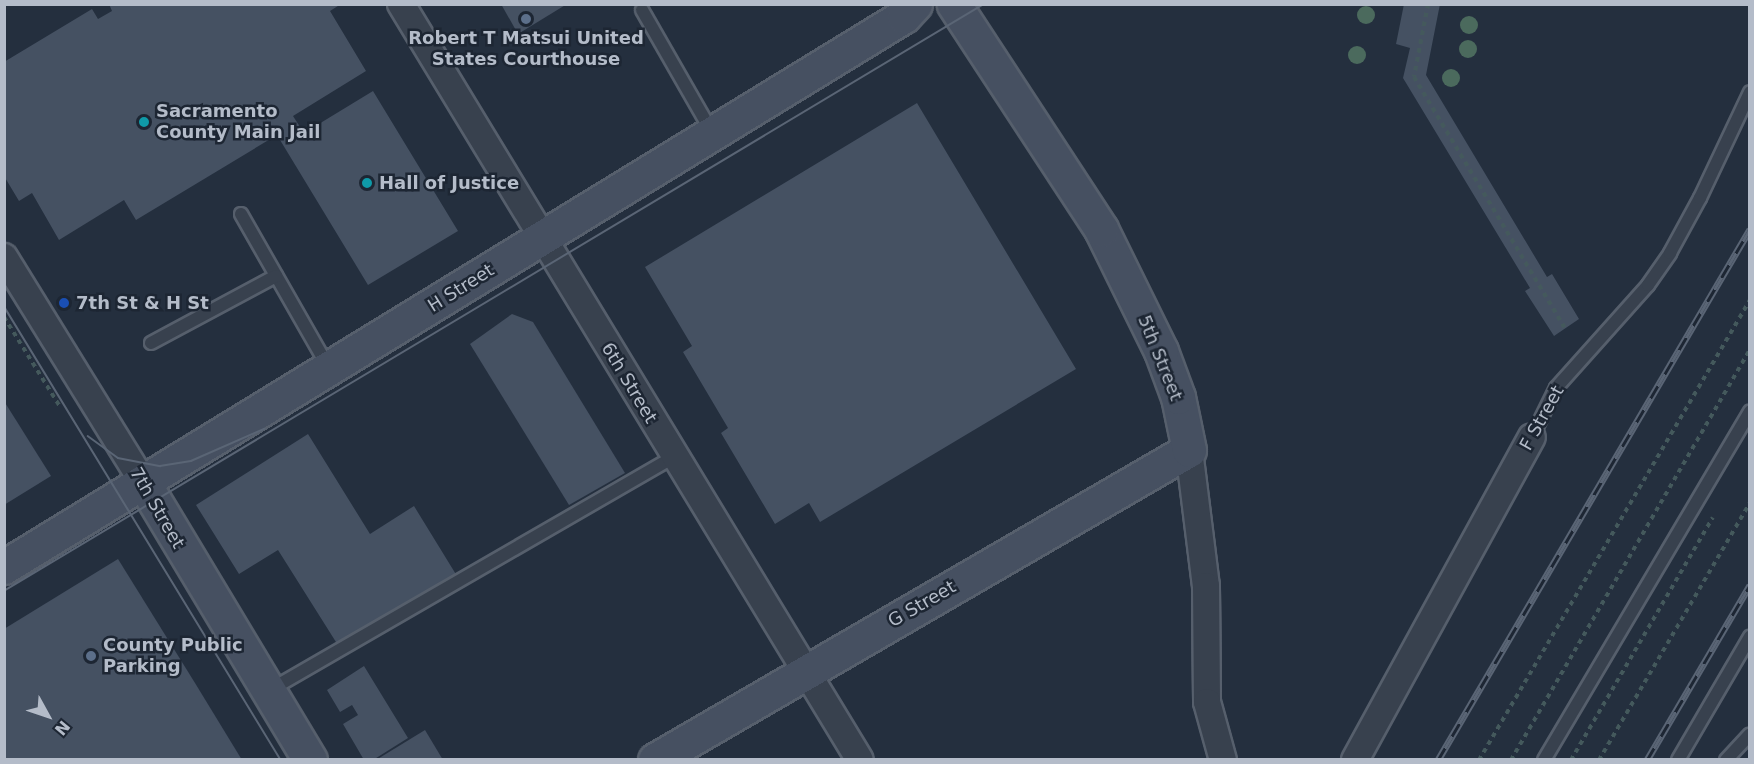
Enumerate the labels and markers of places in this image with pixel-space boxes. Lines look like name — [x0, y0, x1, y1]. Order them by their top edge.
marker: Robert T Matsui United States Courthouse — [519, 12, 533, 26]
place label: Robert T Matsui United States Courthouse — [408, 28, 644, 70]
place label: Sacramento County Main Jail — [156, 101, 320, 144]
marker: Sacramento County Main Jail — [137, 115, 151, 129]
place label: Hall of Justice — [379, 172, 519, 194]
marker: Hall of Justice — [360, 176, 374, 190]
place label: 7th St & H St — [76, 292, 209, 314]
marker: 7th St & H St — [57, 296, 71, 310]
place label: County Public Parking — [103, 635, 243, 678]
marker: County Public Parking — [84, 649, 98, 663]

